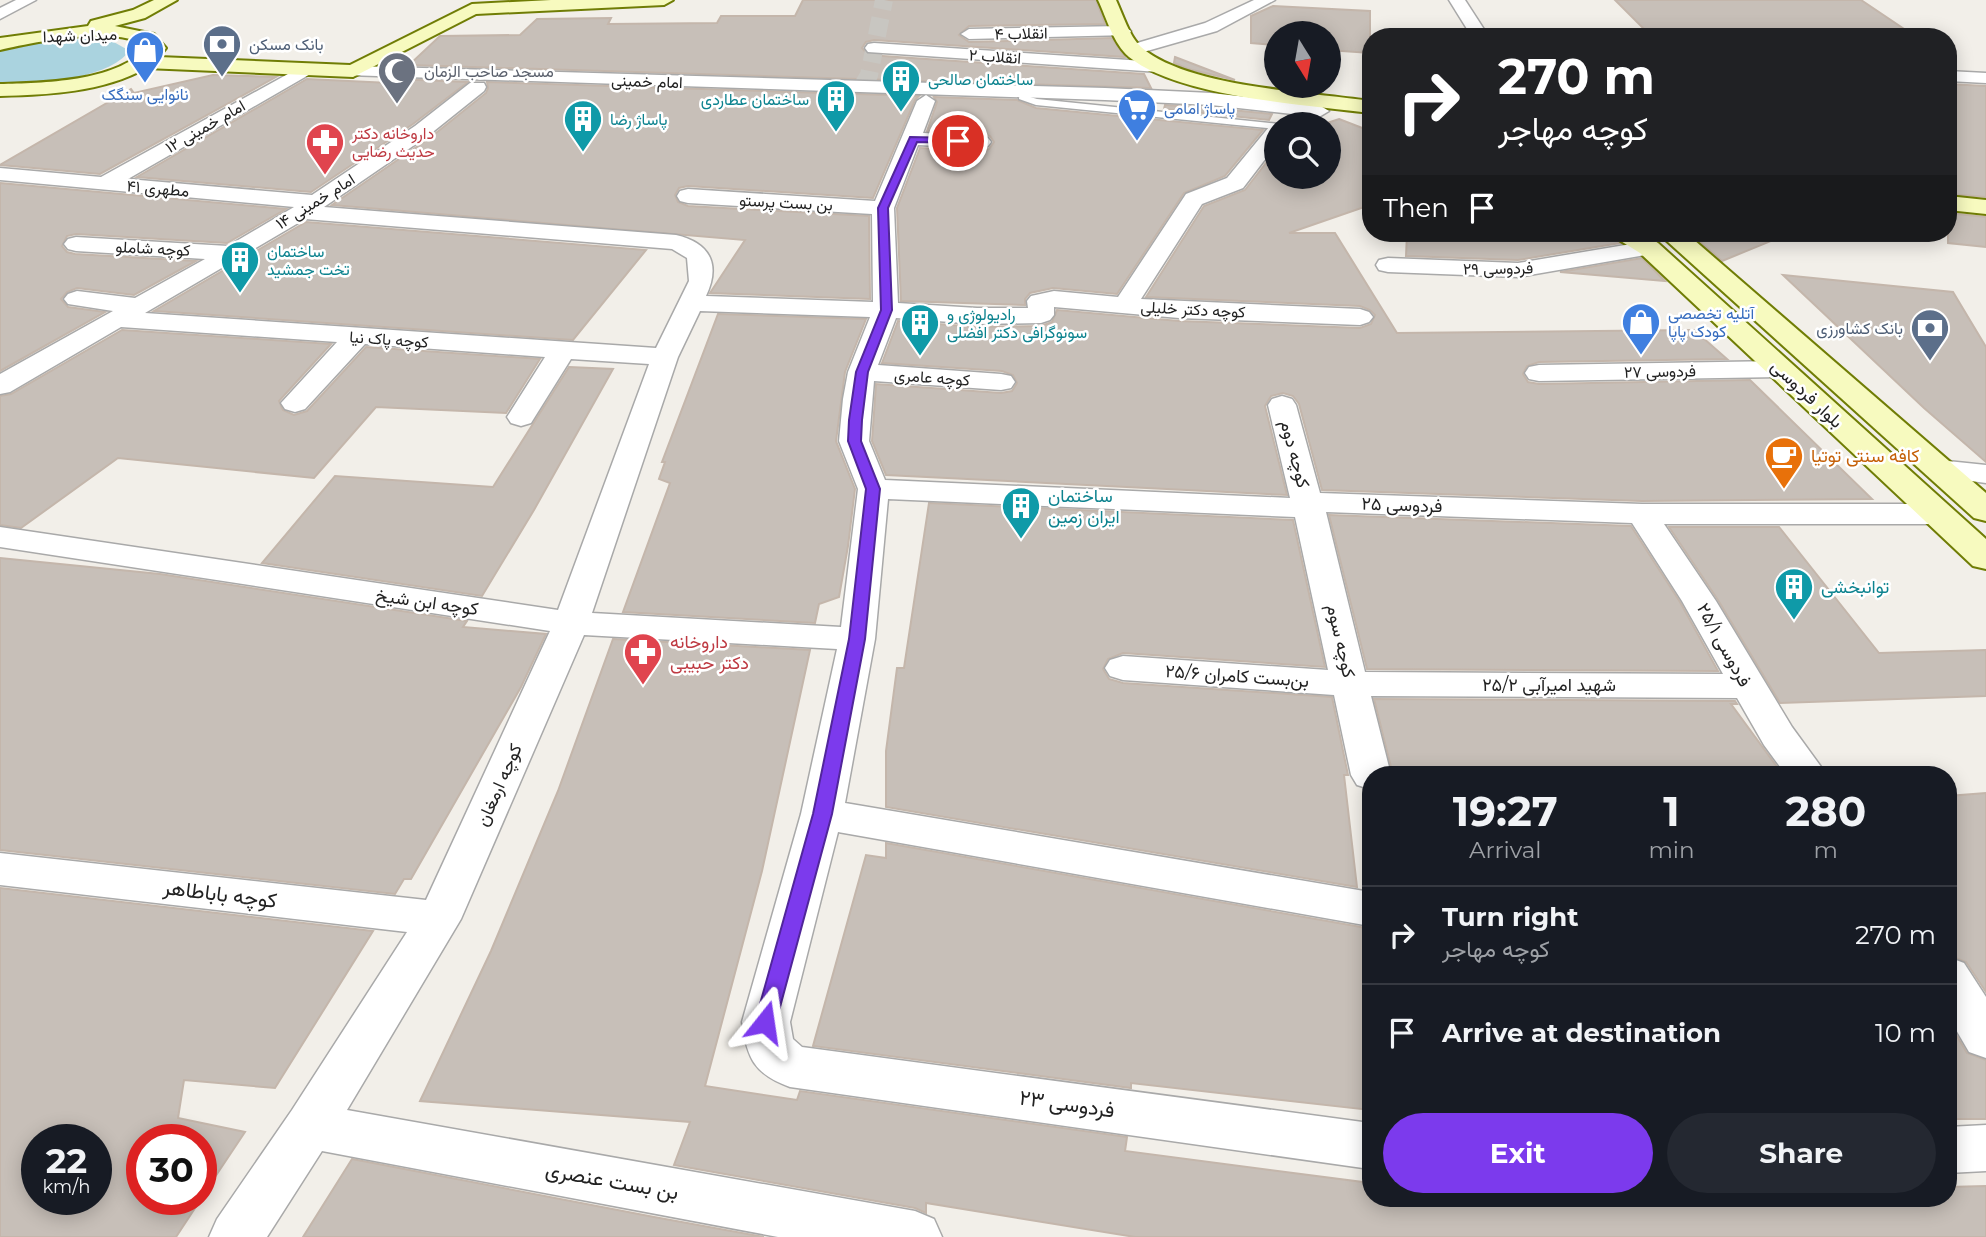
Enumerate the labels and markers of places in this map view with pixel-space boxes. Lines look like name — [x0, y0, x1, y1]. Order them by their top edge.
bank icon: بانک مسکن — [201, 23, 243, 78]
shop icon: نانوایی سنگک — [124, 29, 166, 84]
place label: بانک مسکن — [249, 35, 323, 55]
mosque icon: مسجد صاحب الزمان — [376, 50, 418, 105]
building icon: ساختمان صالحی — [880, 58, 922, 113]
place label: مسجد صاحب الزمان — [424, 62, 554, 82]
place label: ساختمان صالحی — [928, 70, 1033, 90]
building icon: ساختمان عطاردی — [815, 78, 857, 133]
place label: نانوایی سنگک — [101, 85, 189, 105]
supermarket icon: پاساژ امامی — [1116, 87, 1158, 142]
place label: ساختمان عطاردی — [701, 90, 809, 110]
building icon: پاساژ رضا — [562, 98, 604, 153]
place label: پاساژ امامی — [1164, 99, 1235, 120]
place label: پاساژ رضا — [610, 110, 667, 131]
pin — [928, 111, 988, 171]
pharmacy icon: داروخانه دکتر حدیث رضایی — [304, 121, 346, 176]
place label: داروخانه دکتر حدیث رضایی — [351, 124, 435, 162]
building icon: ساختمان تخت جمشید — [219, 239, 261, 294]
place label: ساختمان تخت جمشید — [267, 242, 350, 279]
shop icon: آتلیه تخصصی کودک پاپا — [1620, 301, 1662, 356]
building icon: رادیولوژی و سونوگرافی دکتر افضلی — [899, 302, 941, 357]
place label: آتلیه تخصصی کودک پاپا — [1668, 304, 1755, 343]
place label: رادیولوژی و سونوگرافی دکتر افضلی — [947, 305, 1087, 343]
bank icon: بانک کشاورزی — [1909, 307, 1951, 362]
place label: بانک کشاورزی — [1816, 319, 1903, 339]
cafe icon: کافه سنتی توتیا — [1763, 435, 1805, 490]
place label: کافه سنتی توتیا — [1811, 445, 1919, 467]
building icon: ساختمان ایران زمین — [1000, 485, 1042, 540]
place label: ساختمان ایران زمین — [1048, 485, 1120, 528]
building icon: توانبخشی — [1773, 566, 1815, 621]
place label: توانبخشی — [1821, 576, 1889, 598]
pharmacy icon: داروخانه دکتر حبیبی — [622, 631, 664, 686]
place label: داروخانه دکتر حبیبی — [670, 631, 749, 674]

